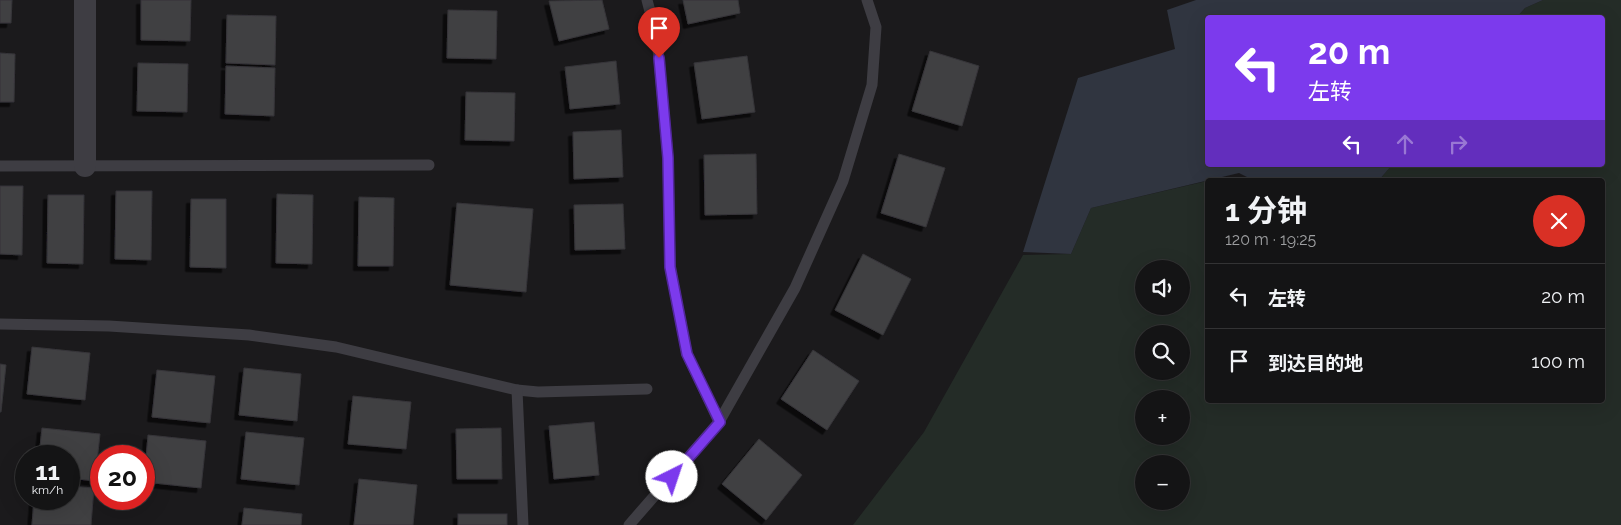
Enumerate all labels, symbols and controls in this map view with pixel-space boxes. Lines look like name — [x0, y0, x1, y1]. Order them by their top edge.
pin — [638, 7, 680, 58]
icon: arrive — [645, 14, 673, 42]
text: 20 m — [1308, 31, 1390, 72]
icon: left — [1225, 35, 1290, 100]
text: 左转 — [1308, 78, 1352, 104]
icon: left — [1338, 130, 1366, 158]
icon: ahead — [1391, 130, 1419, 158]
icon: right — [1444, 130, 1472, 158]
text: 1 分钟 — [1225, 193, 1307, 228]
button: close — [1533, 195, 1585, 247]
text: 120 m · 19:25 — [1225, 230, 1316, 249]
map controls — [1135, 260, 1190, 510]
button: sound — [1135, 260, 1190, 315]
icon: left — [1225, 282, 1253, 310]
text: 20 m — [1541, 285, 1585, 307]
text: 左转 — [1268, 287, 1306, 309]
button: search — [1135, 325, 1190, 380]
icon: arrive — [1225, 347, 1253, 375]
text: 100 m — [1531, 350, 1585, 372]
text: 到达目的地 — [1268, 352, 1363, 374]
button: + — [1135, 390, 1190, 445]
speed limit sign: 20 — [90, 445, 155, 510]
position arrow — [645, 450, 697, 502]
button: − — [1135, 455, 1190, 510]
text: 11 — [35, 456, 60, 486]
text: km/h — [32, 483, 63, 497]

